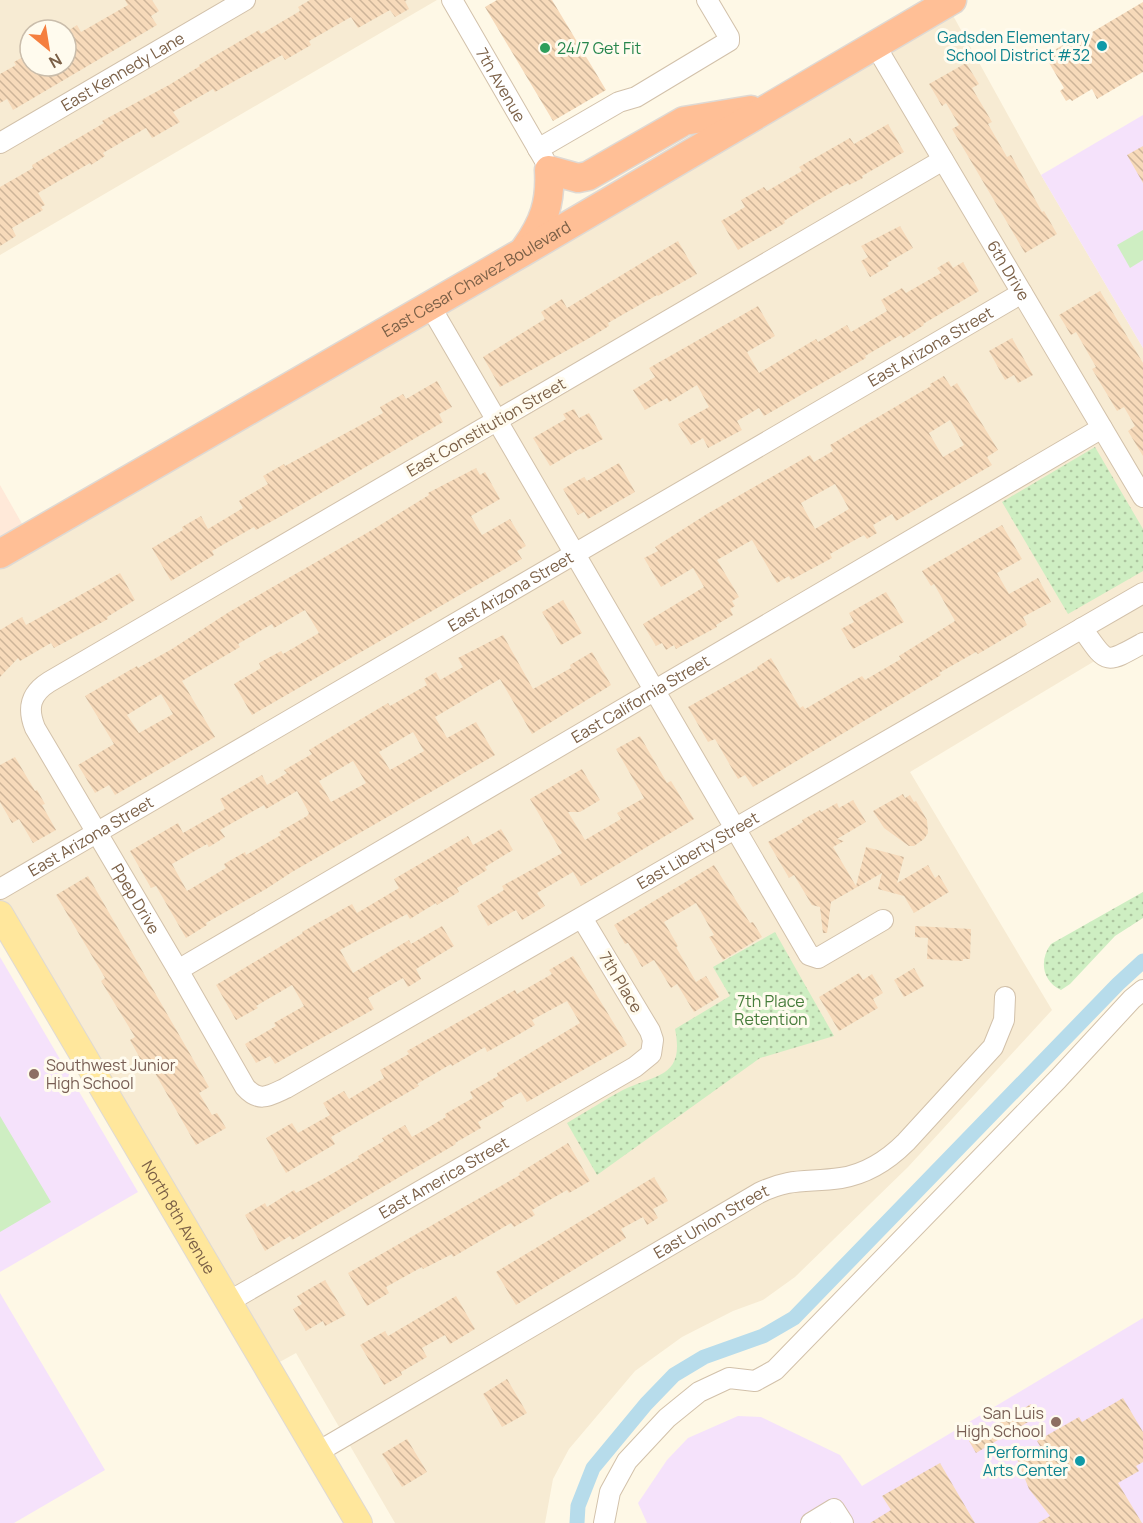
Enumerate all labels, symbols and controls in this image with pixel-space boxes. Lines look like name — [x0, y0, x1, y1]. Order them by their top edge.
north arrow — [18, 18, 78, 78]
place label: Gadsden Elementary School District #32 — [937, 26, 1091, 66]
street label: East Kennedy Lane — [57, 27, 188, 116]
place label: 24/7 Get Fit — [557, 37, 641, 59]
marker: Gadsden Elementary School District #32 — [1095, 39, 1109, 53]
marker: 24/7 Get Fit — [538, 41, 552, 55]
street label: 7th Avenue — [471, 44, 531, 126]
text: N — [45, 49, 66, 73]
street label: East Cesar Chavez Boulevard — [378, 215, 575, 342]
street label: 6th Drive — [982, 236, 1035, 305]
street label: East Arizona Street — [864, 301, 997, 392]
street label: East Constitution Street — [402, 372, 570, 482]
street label: East Arizona Street — [444, 546, 577, 636]
street label: East California Street — [567, 650, 714, 748]
street label: East Arizona Street — [24, 791, 157, 881]
street label: East Liberty Street — [633, 806, 763, 894]
street label: Ppep Drive — [106, 859, 165, 938]
street label: 7th Place — [594, 947, 648, 1017]
park label: 7th Place Retention — [734, 990, 808, 1030]
place label: Southwest Junior High School — [46, 1054, 176, 1094]
marker: Southwest Junior High School — [27, 1067, 41, 1081]
street label: East America Street — [375, 1131, 513, 1224]
street label: North 8th Avenue — [137, 1156, 221, 1278]
street label: East Union Street — [649, 1179, 772, 1264]
place label: San Luis High School — [956, 1402, 1044, 1442]
marker: San Luis High School — [1049, 1415, 1063, 1429]
place label: Performing Arts Center — [983, 1441, 1068, 1481]
marker: Performing Arts Center — [1073, 1454, 1087, 1468]

